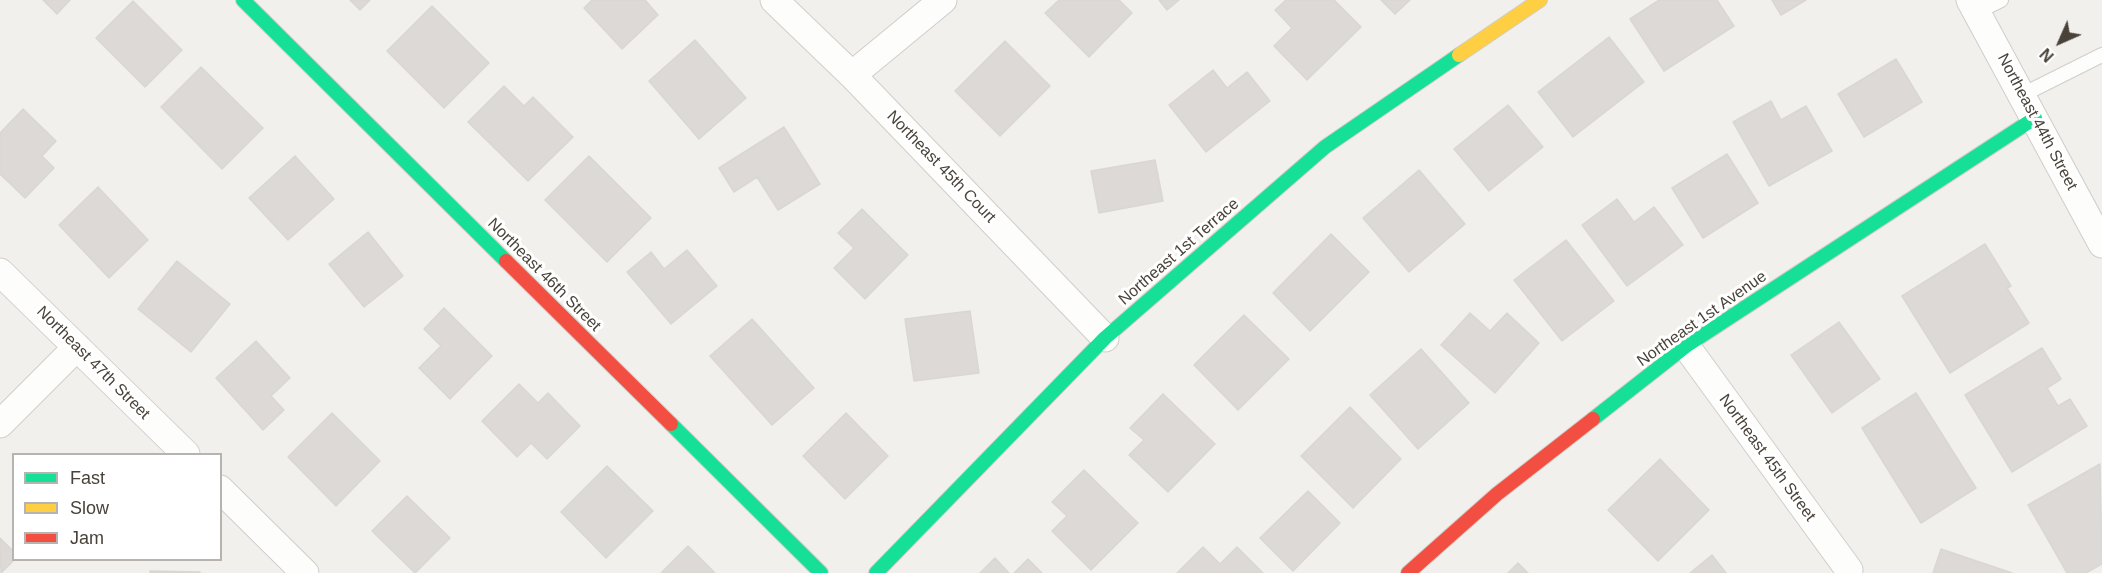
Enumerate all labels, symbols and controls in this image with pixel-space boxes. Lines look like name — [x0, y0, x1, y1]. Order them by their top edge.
north arrow — [2030, 12, 2090, 72]
street label: Northeast 44th Street — [1993, 50, 2081, 194]
street label: Northeast 45th Court — [883, 107, 999, 227]
street label: Northeast 1st Terrace — [1115, 195, 1243, 309]
street label: Northeast 46th Street — [483, 214, 605, 336]
street label: Northeast 1st Avenue — [1634, 267, 1770, 371]
street label: Northeast 47th Street — [32, 302, 154, 424]
street label: Northeast 45th Street — [1715, 391, 1819, 525]
legend — [12, 453, 222, 561]
text: Fast — [70, 468, 105, 488]
text: Slow — [70, 498, 109, 518]
text: Jam — [70, 528, 104, 548]

